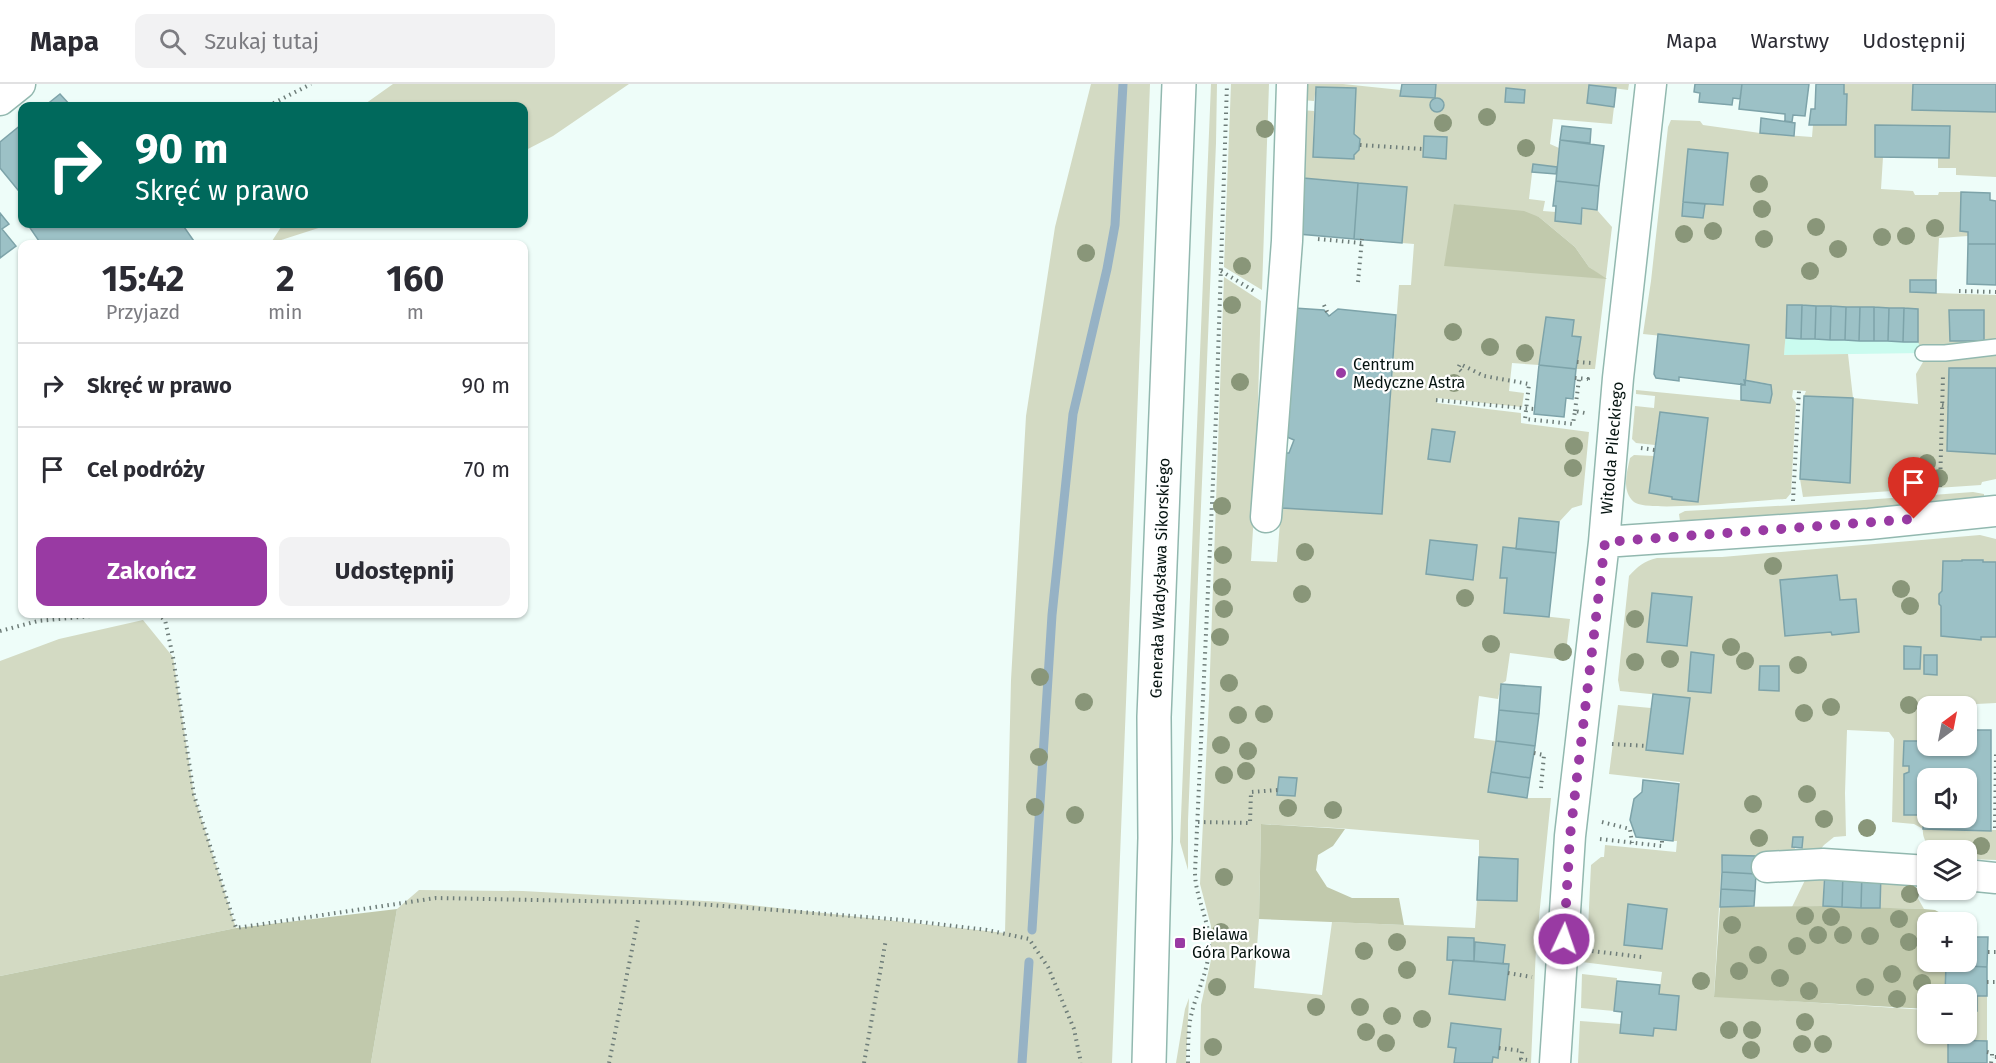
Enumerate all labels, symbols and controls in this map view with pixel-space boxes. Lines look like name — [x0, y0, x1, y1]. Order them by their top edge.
search box — [135, 14, 555, 68]
text: Mapa — [30, 25, 99, 58]
icon: search — [156, 25, 189, 58]
text: Szukaj tutaj — [204, 28, 319, 55]
text: Mapa — [1666, 28, 1717, 54]
text: Warstwy — [1750, 28, 1829, 54]
text: Udostępnij — [1862, 28, 1966, 54]
text: 90 m — [135, 124, 229, 174]
icon: right — [36, 126, 114, 204]
text: Skręć w prawo — [135, 175, 310, 207]
text: 15:42 — [102, 257, 184, 301]
text: 2 — [276, 257, 295, 301]
text: 160 — [386, 257, 444, 301]
text: Przyjazd — [106, 300, 180, 324]
text: min — [268, 300, 303, 324]
text: m — [407, 300, 424, 324]
place label: Centrum Medyczne Astra — [1353, 355, 1465, 392]
marker: Centrum Medyczne Astra — [1334, 366, 1348, 380]
icon: right — [36, 369, 69, 402]
text: Skręć w prawo — [87, 372, 232, 399]
text: 90 m — [461, 372, 510, 399]
street label: Witolda Pileckiego — [1597, 381, 1627, 515]
icon: arrive — [36, 453, 69, 486]
text: Cel podróży — [87, 456, 205, 483]
text: 70 m — [464, 456, 510, 483]
street label: Generała Władysława Sikorskiego — [1146, 457, 1174, 699]
pin — [1888, 457, 1939, 519]
icon: arrive — [1897, 466, 1930, 499]
button: Zakończ — [36, 537, 267, 606]
button: Udostępnij — [279, 537, 510, 606]
north arrow — [1917, 696, 1977, 756]
map controls — [1917, 696, 1977, 1044]
button: sound — [1917, 768, 1977, 828]
button: layers — [1917, 840, 1977, 900]
position arrow — [1532, 907, 1596, 971]
button: + — [1917, 912, 1977, 972]
place label: Bielawa Góra Parkowa — [1192, 925, 1291, 962]
marker: Bielawa Góra Parkowa — [1173, 936, 1187, 950]
button: − — [1917, 984, 1977, 1044]

